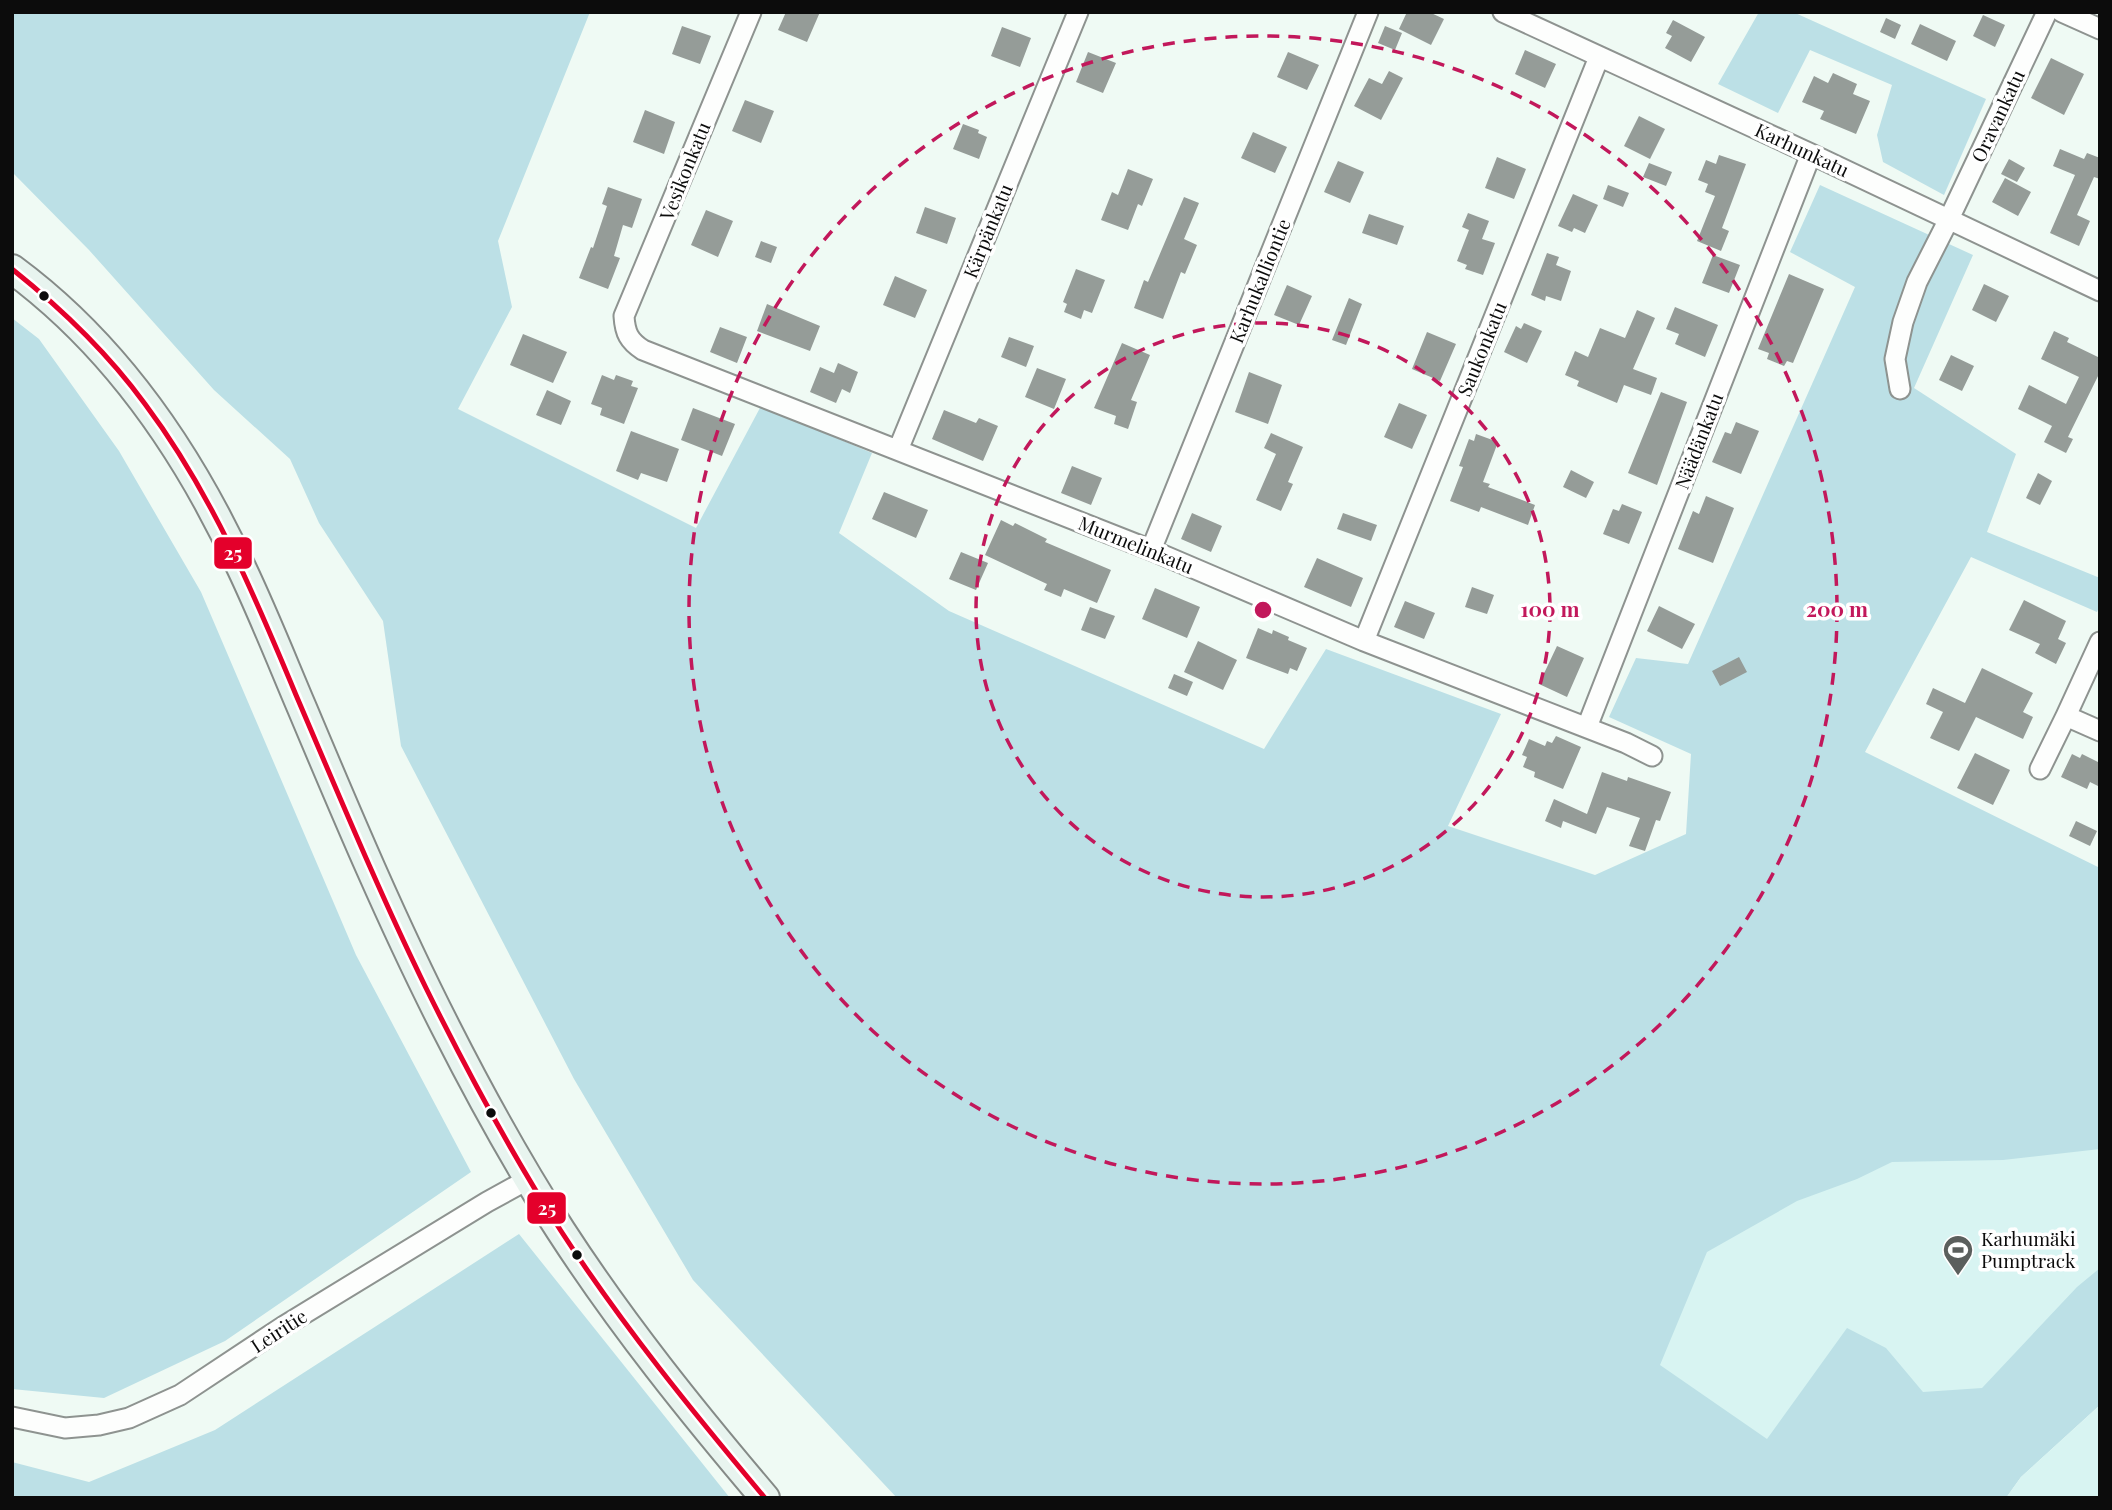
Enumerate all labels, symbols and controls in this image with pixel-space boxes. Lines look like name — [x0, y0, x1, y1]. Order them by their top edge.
street label: Oravankatu — [1964, 65, 2030, 166]
street label: Karhunkatu — [1751, 116, 1854, 182]
street label: Vesikonkatu — [652, 118, 716, 224]
street label: Kärpänkatu — [956, 180, 1018, 282]
street label: Karhukalliontie — [1222, 215, 1296, 347]
unlabelled marker — [37, 289, 51, 303]
street label: Saukonkatu — [1450, 297, 1512, 400]
street label: Näädänkatu — [1668, 389, 1728, 493]
street label: Murmelinkatu — [1075, 509, 1198, 579]
line badge: 25 — [213, 536, 253, 570]
text: 25 — [224, 539, 243, 565]
text: 100 m — [1520, 594, 1580, 622]
text: 200 m — [1806, 594, 1868, 622]
centre of rings — [1251, 598, 1275, 622]
unlabelled marker — [484, 1106, 498, 1120]
line badge: 25 — [526, 1191, 567, 1225]
text: 25 — [538, 1194, 557, 1220]
place label: Karhumäki Pumptrack — [1981, 1225, 2076, 1273]
sports icon: Karhumäki Pumptrack — [1941, 1233, 1975, 1277]
unlabelled marker — [570, 1248, 584, 1262]
street label: Leiritie — [245, 1302, 312, 1358]

